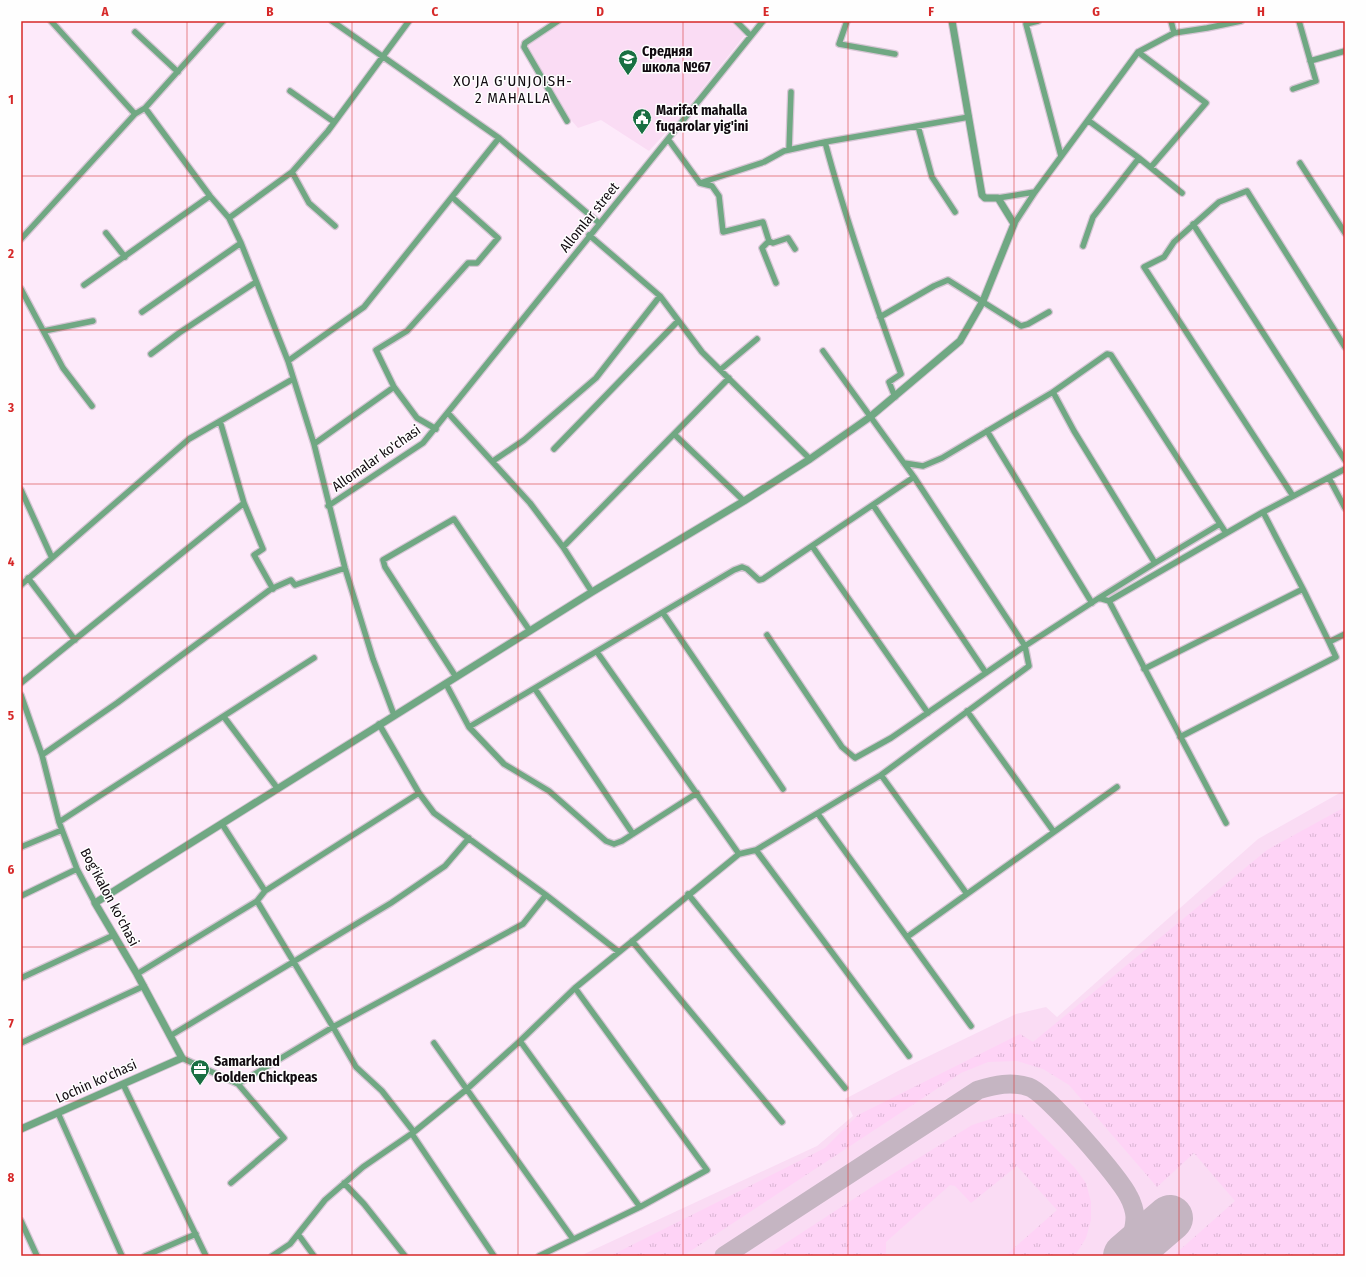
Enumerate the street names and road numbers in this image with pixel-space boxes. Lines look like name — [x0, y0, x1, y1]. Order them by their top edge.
street label: Allomlar street — [556, 179, 623, 256]
street label: Allomalar ko'chasi — [329, 422, 424, 495]
street label: Bog'ikalon ko'chasi — [77, 845, 143, 949]
street label: Lochin ko'chasi — [53, 1056, 139, 1107]

